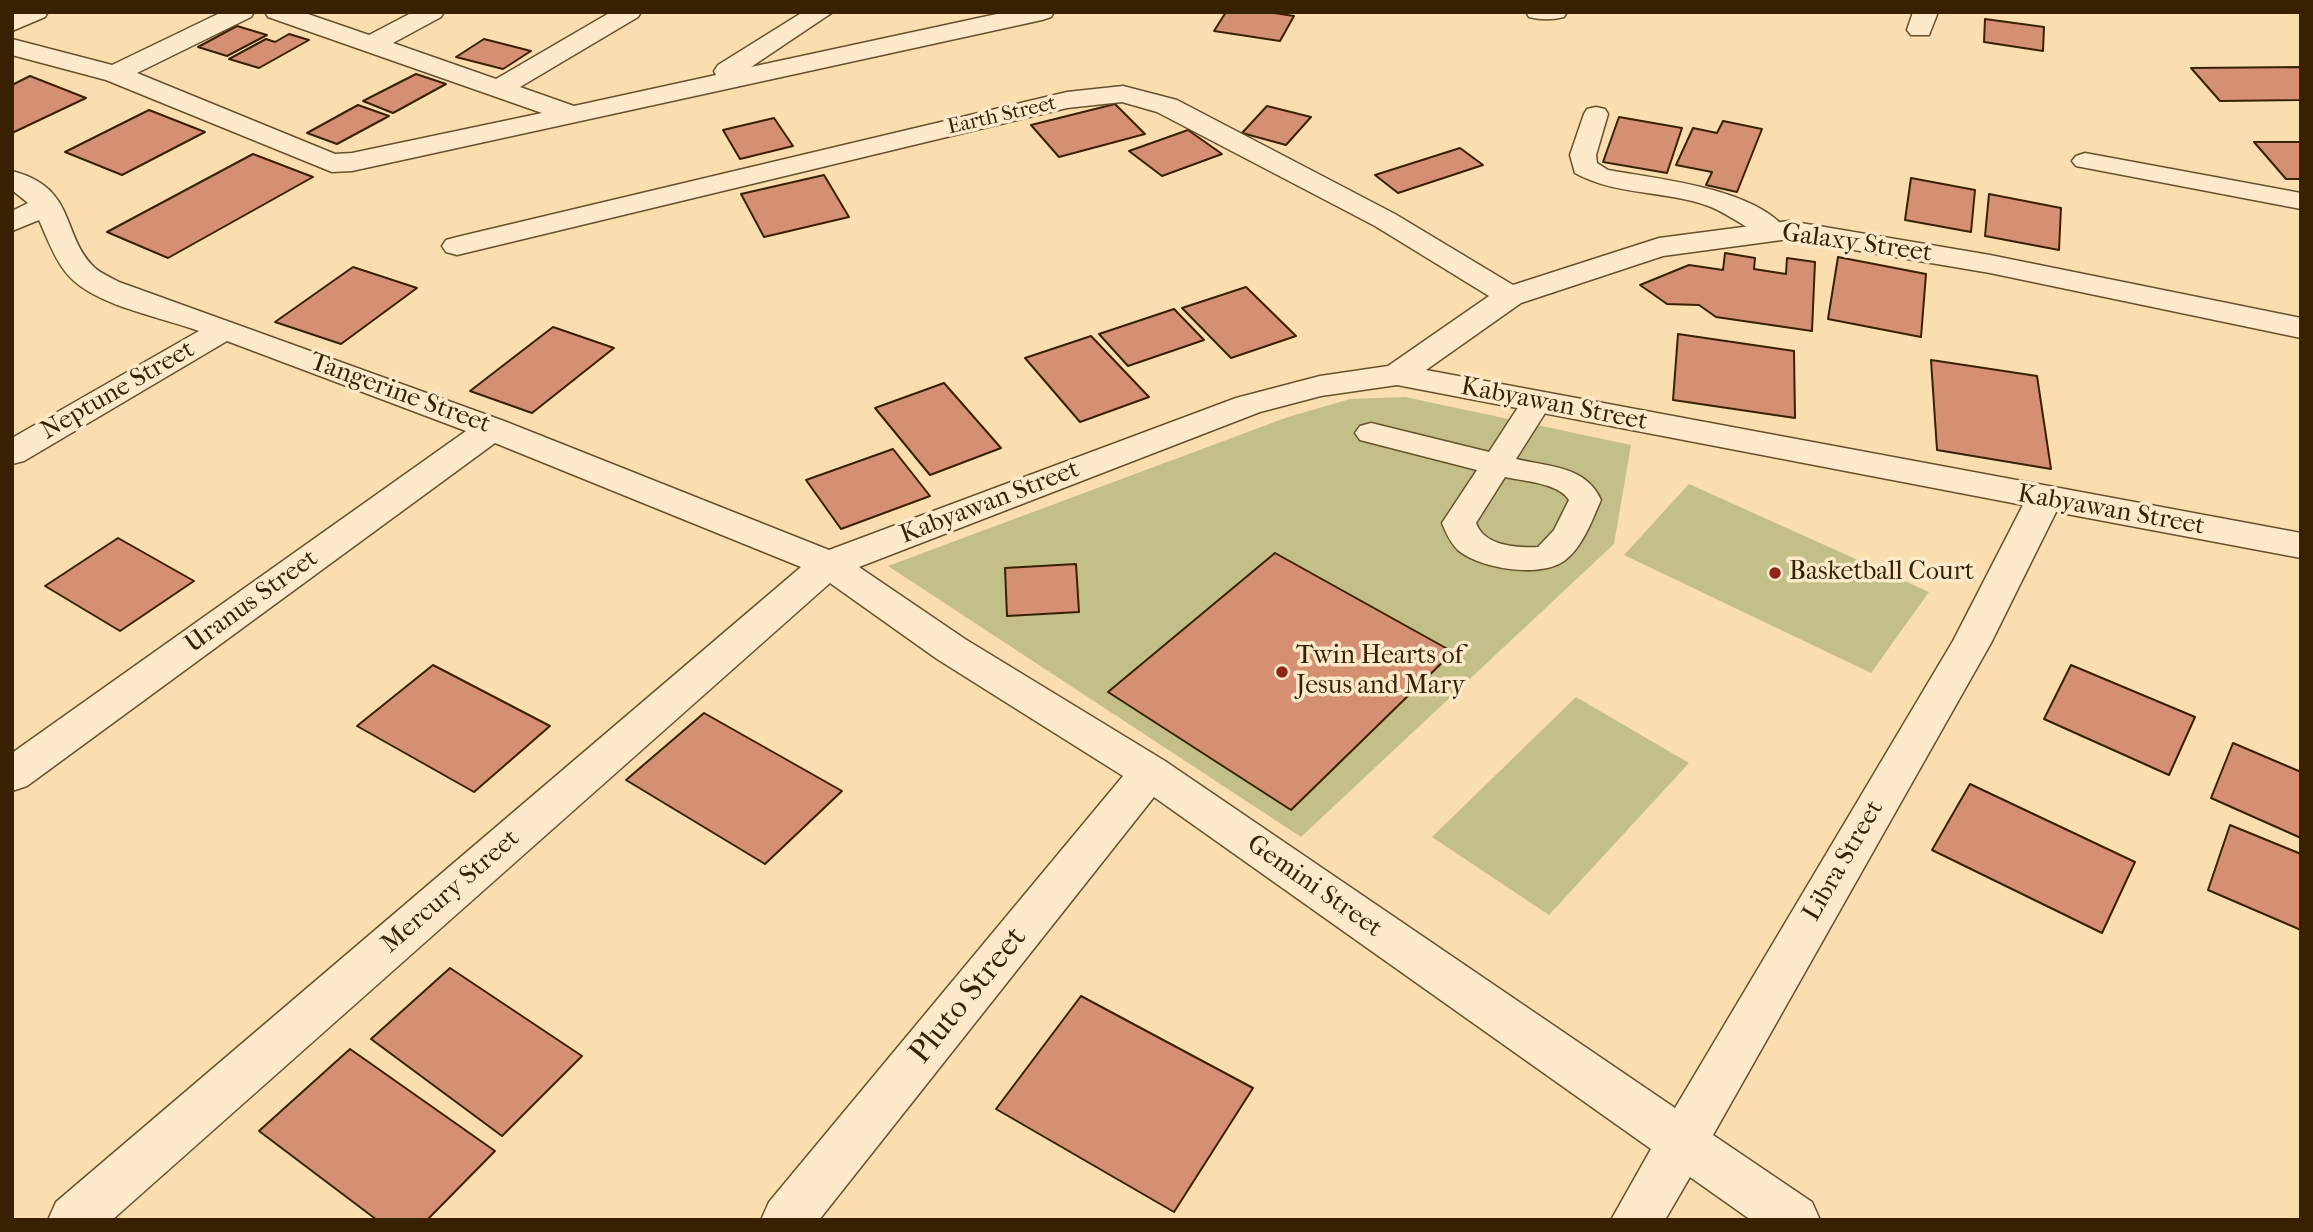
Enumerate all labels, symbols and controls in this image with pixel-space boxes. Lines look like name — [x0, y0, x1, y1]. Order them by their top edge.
street label: Earth Street — [945, 91, 1059, 141]
street label: Galaxy Street — [1780, 218, 1934, 270]
street label: Neptune Street — [36, 334, 200, 448]
street label: Tangerine Street — [305, 347, 495, 441]
street label: Kabyawan Street — [1458, 372, 1650, 438]
street label: Kabyawan Street — [896, 454, 1084, 552]
street label: Kabyawan Street — [2015, 479, 2207, 543]
street label: Uranus Street — [179, 543, 325, 661]
place label: Basketball Court — [1789, 557, 1974, 589]
marker: Basketball Court — [1767, 565, 1783, 581]
place label: Twin Hearts of Jesus and Mary — [1296, 641, 1465, 702]
marker: Twin Hearts of Jesus and Mary — [1274, 664, 1290, 680]
street label: Libra Street — [1797, 795, 1891, 927]
street label: Mercury Street — [376, 824, 526, 960]
street label: Gemini Street — [1241, 829, 1387, 945]
street label: Pluto Street — [902, 920, 1036, 1072]

